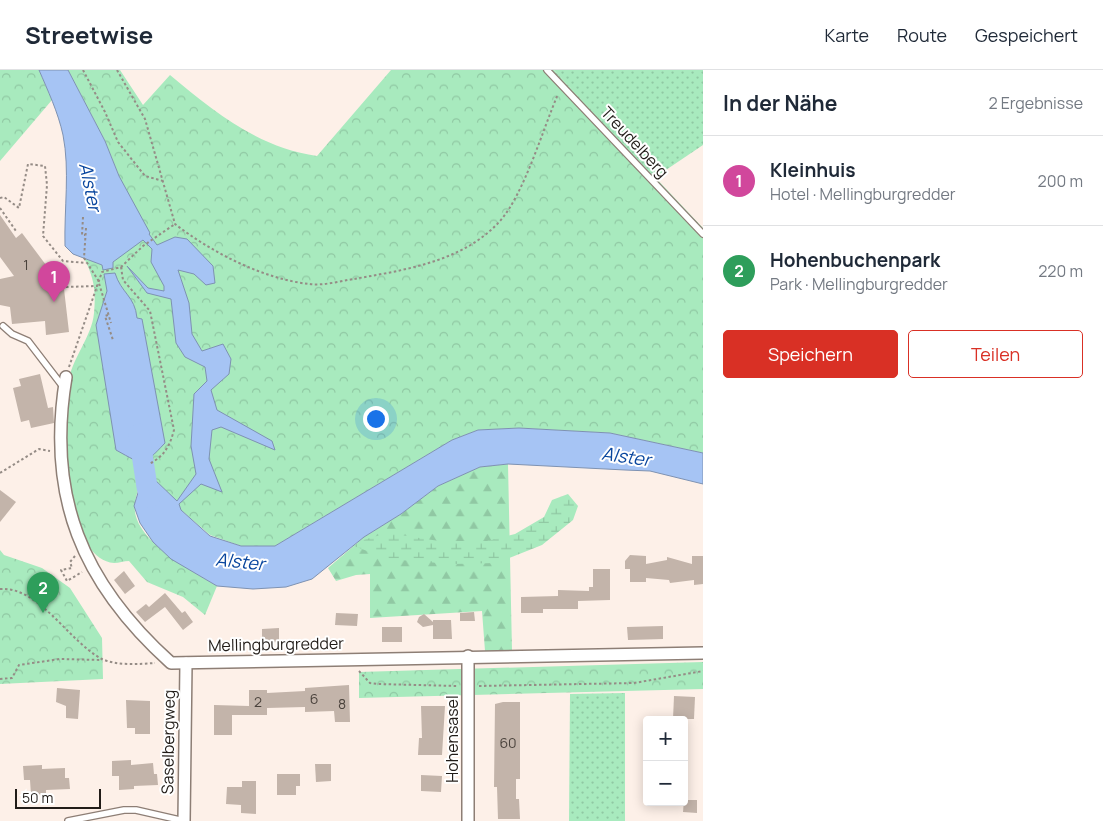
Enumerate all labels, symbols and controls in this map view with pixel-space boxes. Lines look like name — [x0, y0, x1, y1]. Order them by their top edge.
text: Streetwise — [25, 18, 153, 51]
text: Karte — [824, 23, 869, 47]
text: Route — [897, 23, 947, 47]
text: Gespeichert — [975, 23, 1078, 47]
text: In der Nähe — [723, 89, 837, 117]
text: 2 Ergebnisse — [988, 92, 1083, 114]
street label: Treudelberg — [596, 102, 674, 182]
text: Kleinhuis — [770, 157, 856, 183]
water label: Alster — [74, 160, 108, 216]
text: 1 — [735, 170, 743, 192]
text: 200 m — [1038, 170, 1083, 192]
text: Hotel · Mellingburgredder — [770, 183, 956, 205]
text: Hohenbuchenpark — [770, 247, 940, 273]
house number: 1 — [23, 255, 29, 274]
text: 2 — [734, 260, 744, 282]
text: 220 m — [1038, 260, 1083, 282]
pin: 1 — [38, 261, 70, 302]
text: Park · Mellingburgredder — [770, 273, 948, 295]
button: Speichern — [723, 330, 898, 378]
button: Teilen — [908, 330, 1083, 378]
your location — [363, 406, 389, 432]
water label: Alster — [600, 441, 655, 472]
water label: Alster — [215, 547, 268, 576]
pin: 2 — [27, 572, 59, 613]
street label: Mellingburgredder — [208, 632, 344, 656]
street label: Saselbergweg — [156, 689, 180, 795]
house number: 6 — [310, 689, 318, 708]
house number: 2 — [254, 692, 262, 711]
house number: 8 — [338, 694, 346, 713]
street label: Hohensasel — [441, 695, 463, 783]
map controls — [643, 716, 688, 806]
button: + — [643, 716, 688, 761]
house number: 60 — [499, 733, 517, 752]
button: − — [643, 761, 688, 806]
scale bar — [15, 786, 101, 809]
text: 50 m — [22, 788, 53, 807]

